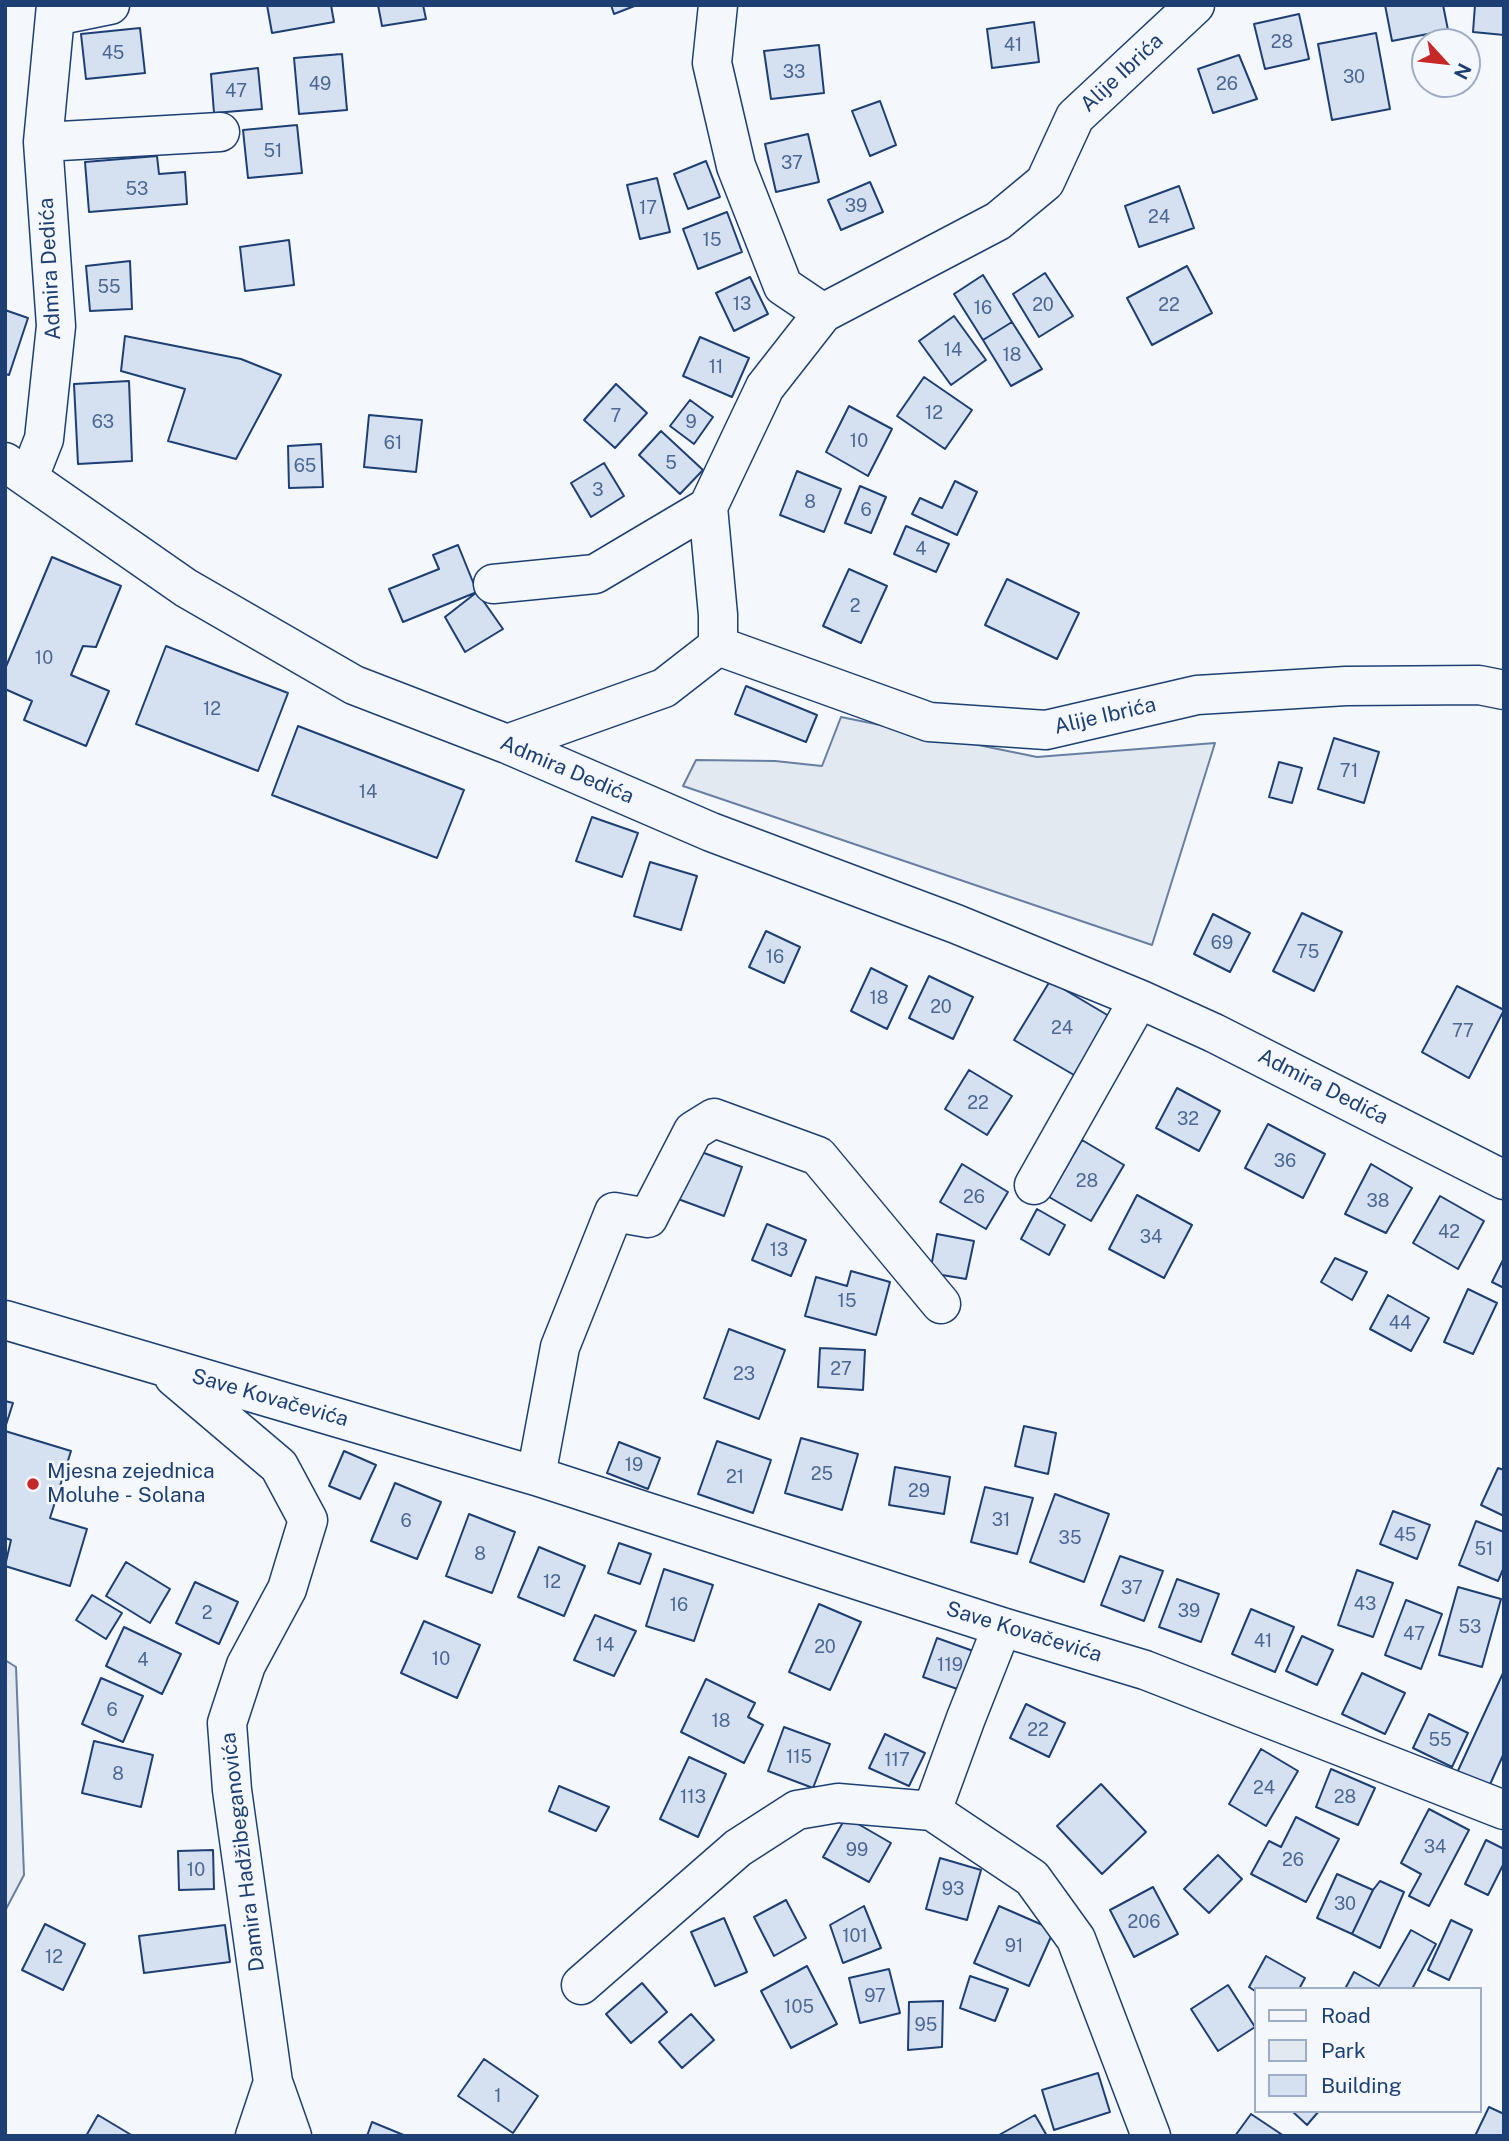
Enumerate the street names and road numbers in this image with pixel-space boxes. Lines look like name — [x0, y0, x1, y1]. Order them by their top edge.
street label: Alije Ibrića — [1076, 28, 1168, 118]
street label: Admira Dedića — [34, 197, 66, 341]
street label: Alije Ibrića — [1052, 692, 1158, 740]
street label: Admira Dedića — [496, 731, 638, 809]
street label: Admira Dedića — [1254, 1043, 1392, 1131]
street label: Save Kovačevića — [189, 1364, 351, 1432]
street label: Save Kovačevića — [943, 1596, 1105, 1668]
street label: Damira Hadžibeganovića — [216, 1731, 270, 1973]

